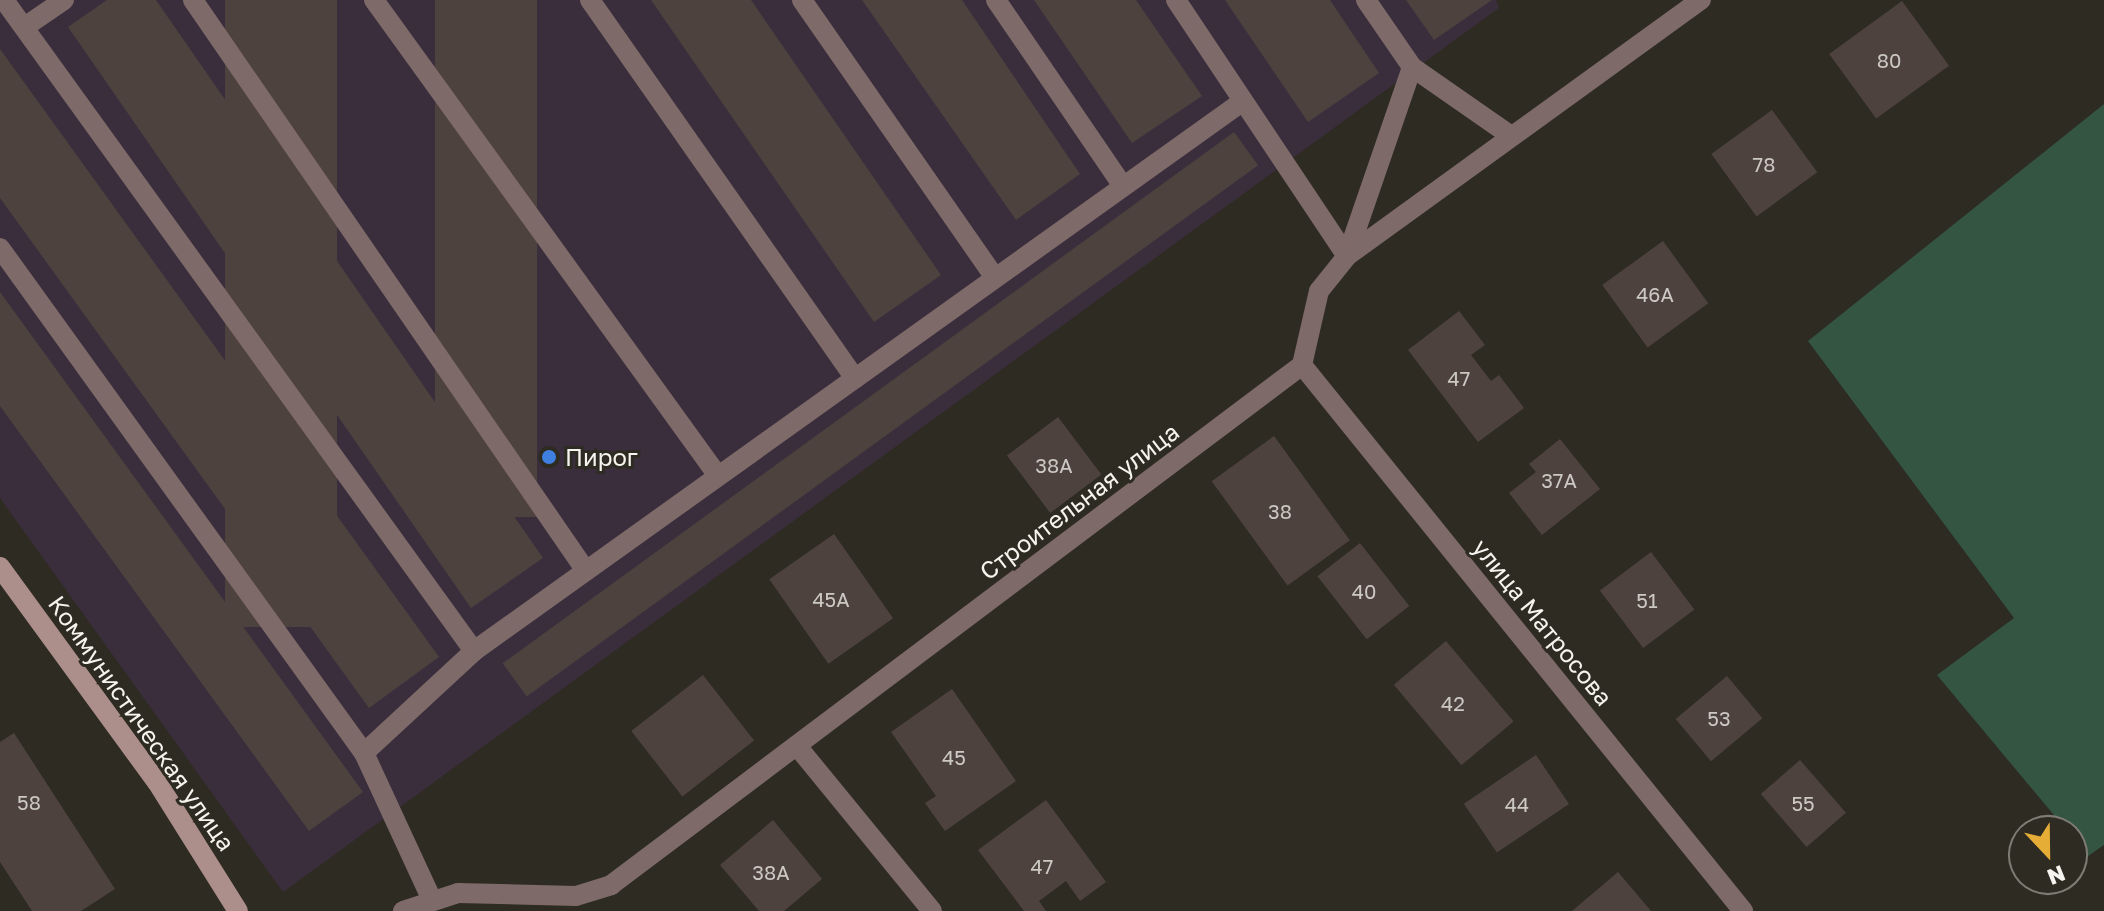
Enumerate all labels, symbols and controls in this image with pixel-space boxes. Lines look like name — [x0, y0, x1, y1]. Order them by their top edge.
house number: 80 — [1877, 48, 1901, 72]
house number: 78 — [1753, 152, 1775, 176]
house number: 46А — [1636, 282, 1674, 306]
house number: 47 — [1448, 366, 1470, 390]
street label: Строительная улица — [974, 417, 1184, 585]
place label: Пирог — [565, 443, 638, 471]
marker: Пирог — [540, 448, 558, 466]
house number: 38А — [1035, 453, 1073, 477]
house number: 37А — [1541, 468, 1577, 492]
house number: 38 — [1268, 499, 1292, 523]
street label: улица Матросова — [1467, 533, 1619, 711]
house number: 40 — [1352, 579, 1376, 603]
house number: 45А — [812, 587, 850, 611]
house number: 51 — [1636, 588, 1658, 612]
street label: Коммунистическая улица — [43, 590, 241, 856]
house number: 42 — [1441, 691, 1465, 715]
house number: 53 — [1707, 706, 1731, 730]
house number: 45 — [942, 745, 966, 769]
house number: 58 — [17, 790, 41, 814]
house number: 55 — [1791, 791, 1815, 815]
house number: 44 — [1505, 792, 1529, 816]
north arrow — [2008, 815, 2088, 895]
house number: 47 — [1031, 854, 1053, 878]
house number: 38А — [752, 860, 790, 884]
text: N — [2044, 860, 2069, 892]

